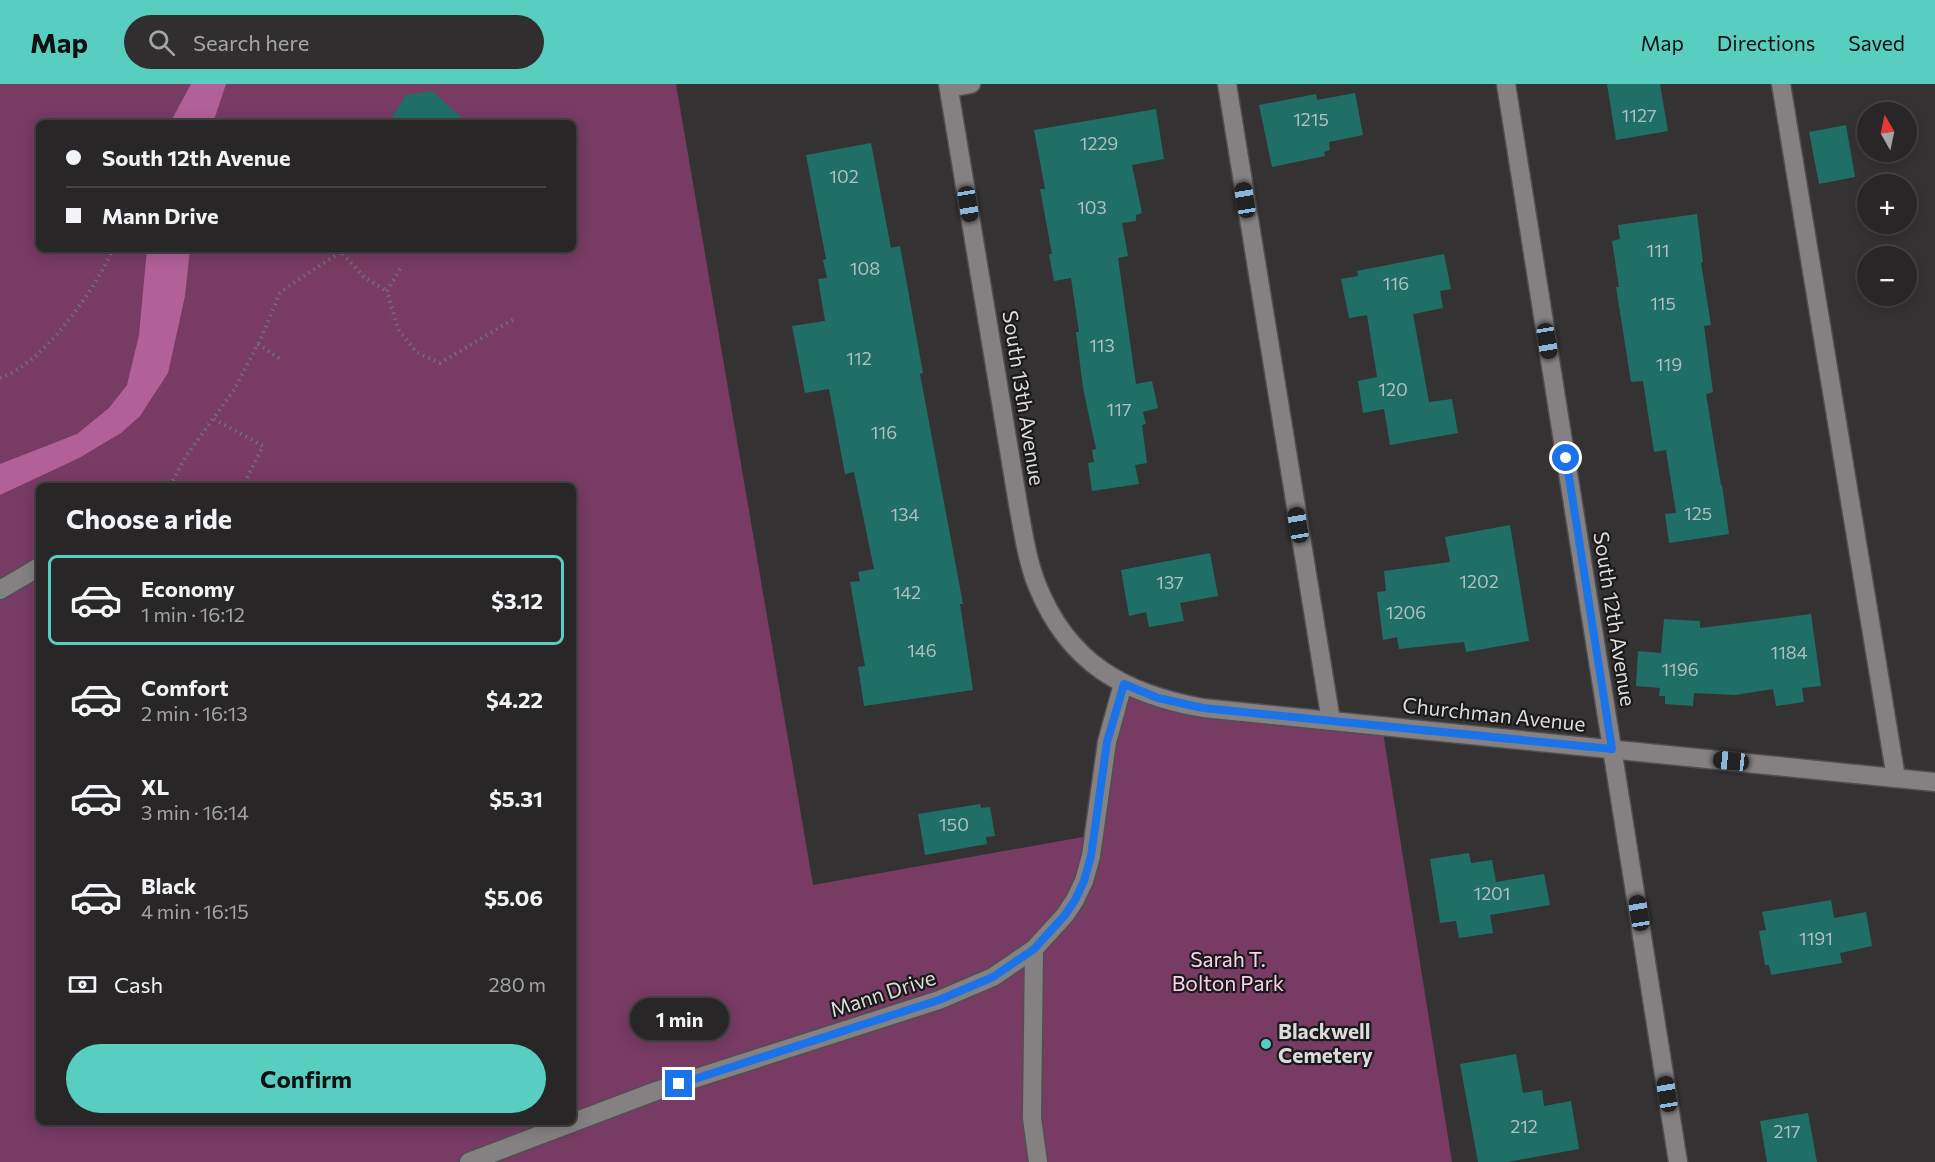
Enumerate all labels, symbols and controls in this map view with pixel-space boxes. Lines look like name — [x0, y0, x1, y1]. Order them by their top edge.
search box — [124, 15, 544, 69]
text: Map — [30, 25, 88, 59]
icon: search — [145, 26, 178, 59]
text: Search here — [193, 29, 309, 56]
text: Map — [1641, 30, 1684, 55]
text: Directions — [1717, 30, 1815, 55]
text: Saved — [1848, 30, 1905, 55]
north arrow — [1857, 102, 1917, 162]
map controls — [1857, 102, 1917, 306]
house number: 1127 — [1622, 104, 1656, 126]
house number: 1215 — [1293, 108, 1329, 130]
house number: 1229 — [1080, 132, 1118, 154]
text: South 12th Avenue — [102, 144, 291, 171]
house number: 102 — [829, 165, 859, 187]
button: + — [1857, 174, 1917, 234]
car — [1233, 181, 1257, 219]
car — [956, 185, 980, 223]
house number: 103 — [1077, 196, 1107, 218]
text: Mann Drive — [102, 202, 219, 229]
house number: 111 — [1646, 239, 1670, 261]
button: − — [1857, 246, 1917, 306]
house number: 108 — [850, 257, 880, 279]
house number: 116 — [1383, 272, 1409, 294]
house number: 115 — [1650, 292, 1676, 314]
street label: South 13th Avenue — [998, 308, 1051, 487]
car — [1535, 322, 1559, 360]
house number: 113 — [1089, 334, 1115, 356]
house number: 112 — [846, 347, 872, 369]
house number: 119 — [1656, 353, 1682, 375]
house number: 120 — [1378, 378, 1408, 400]
house number: 117 — [1107, 398, 1131, 420]
house number: 116 — [871, 421, 897, 443]
route start — [1552, 444, 1579, 471]
text: Choose a ride — [66, 502, 232, 535]
house number: 125 — [1684, 502, 1712, 524]
house number: 134 — [891, 503, 920, 525]
car — [1286, 506, 1310, 544]
street label: South 12th Avenue — [1589, 530, 1642, 708]
house number: 1202 — [1459, 570, 1499, 592]
house number: 137 — [1156, 571, 1184, 593]
icon: car — [69, 573, 123, 627]
text: Economy — [141, 575, 235, 602]
house number: 142 — [893, 581, 921, 603]
text: $3.12 — [491, 587, 543, 614]
house number: 1206 — [1386, 601, 1426, 623]
text: 1 min · 16:12 — [141, 602, 245, 626]
house number: 146 — [907, 639, 937, 661]
house number: 1184 — [1770, 641, 1808, 663]
house number: 1196 — [1661, 658, 1699, 680]
icon: car — [69, 672, 123, 726]
text: Comfort — [141, 674, 229, 701]
text: $4.22 — [486, 686, 543, 713]
street label: Churchman Avenue — [1401, 691, 1587, 736]
text: 2 min · 16:13 — [141, 701, 248, 725]
car — [1712, 750, 1750, 772]
icon: car — [69, 771, 123, 825]
text: XL — [141, 773, 169, 800]
text: $5.31 — [489, 785, 543, 812]
text: 3 min · 16:14 — [141, 800, 249, 824]
house number: 150 — [939, 813, 969, 835]
icon: car — [69, 870, 123, 924]
text: Black — [141, 872, 196, 899]
house number: 1201 — [1473, 882, 1511, 904]
text: $5.06 — [484, 884, 543, 911]
car — [1627, 894, 1651, 932]
text: 4 min · 16:15 — [141, 899, 249, 923]
house number: 1191 — [1799, 927, 1833, 949]
park label: Sarah T. Bolton Park — [1172, 946, 1284, 995]
street label: Mann Drive — [827, 964, 939, 1021]
icon: cash — [66, 968, 99, 1001]
text: Cash — [114, 971, 163, 998]
text: 280 m — [488, 972, 546, 996]
callout: 1 min — [630, 997, 728, 1039]
text: 1 min — [656, 1007, 703, 1031]
place label: Blackwell Cemetery — [1278, 1018, 1373, 1067]
marker: Blackwell Cemetery — [1259, 1037, 1273, 1051]
button: Confirm — [66, 1044, 546, 1113]
route end — [665, 1070, 692, 1097]
car — [1655, 1075, 1679, 1113]
house number: 212 — [1510, 1115, 1538, 1137]
house number: 217 — [1773, 1120, 1801, 1142]

